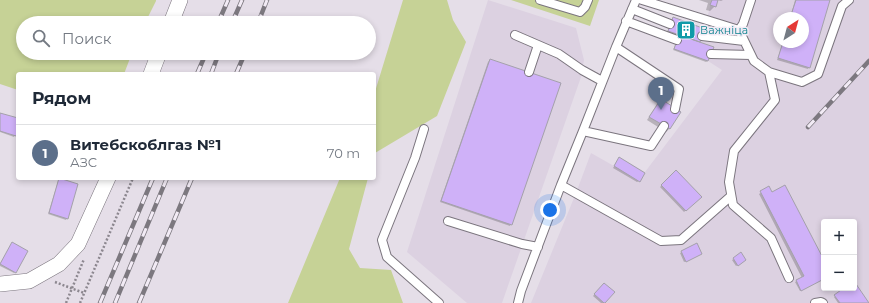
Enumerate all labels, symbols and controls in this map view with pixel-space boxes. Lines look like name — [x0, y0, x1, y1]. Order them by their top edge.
north arrow — [773, 12, 809, 48]
search box — [16, 16, 376, 60]
building icon: Важніца — [675, 19, 697, 41]
place label: Важніца — [700, 23, 748, 37]
icon: search — [30, 27, 52, 49]
text: Поиск — [62, 29, 111, 48]
pin: 1 — [648, 77, 674, 110]
text: Рядом — [32, 88, 91, 108]
text: Витебскоблгаз №1 — [70, 135, 221, 154]
text: 1 — [42, 145, 48, 161]
text: 70 m — [327, 145, 360, 161]
text: АЗС — [70, 154, 97, 170]
your location — [540, 200, 560, 220]
map controls — [821, 219, 857, 291]
button: + — [821, 219, 857, 255]
button: − — [821, 255, 857, 291]

